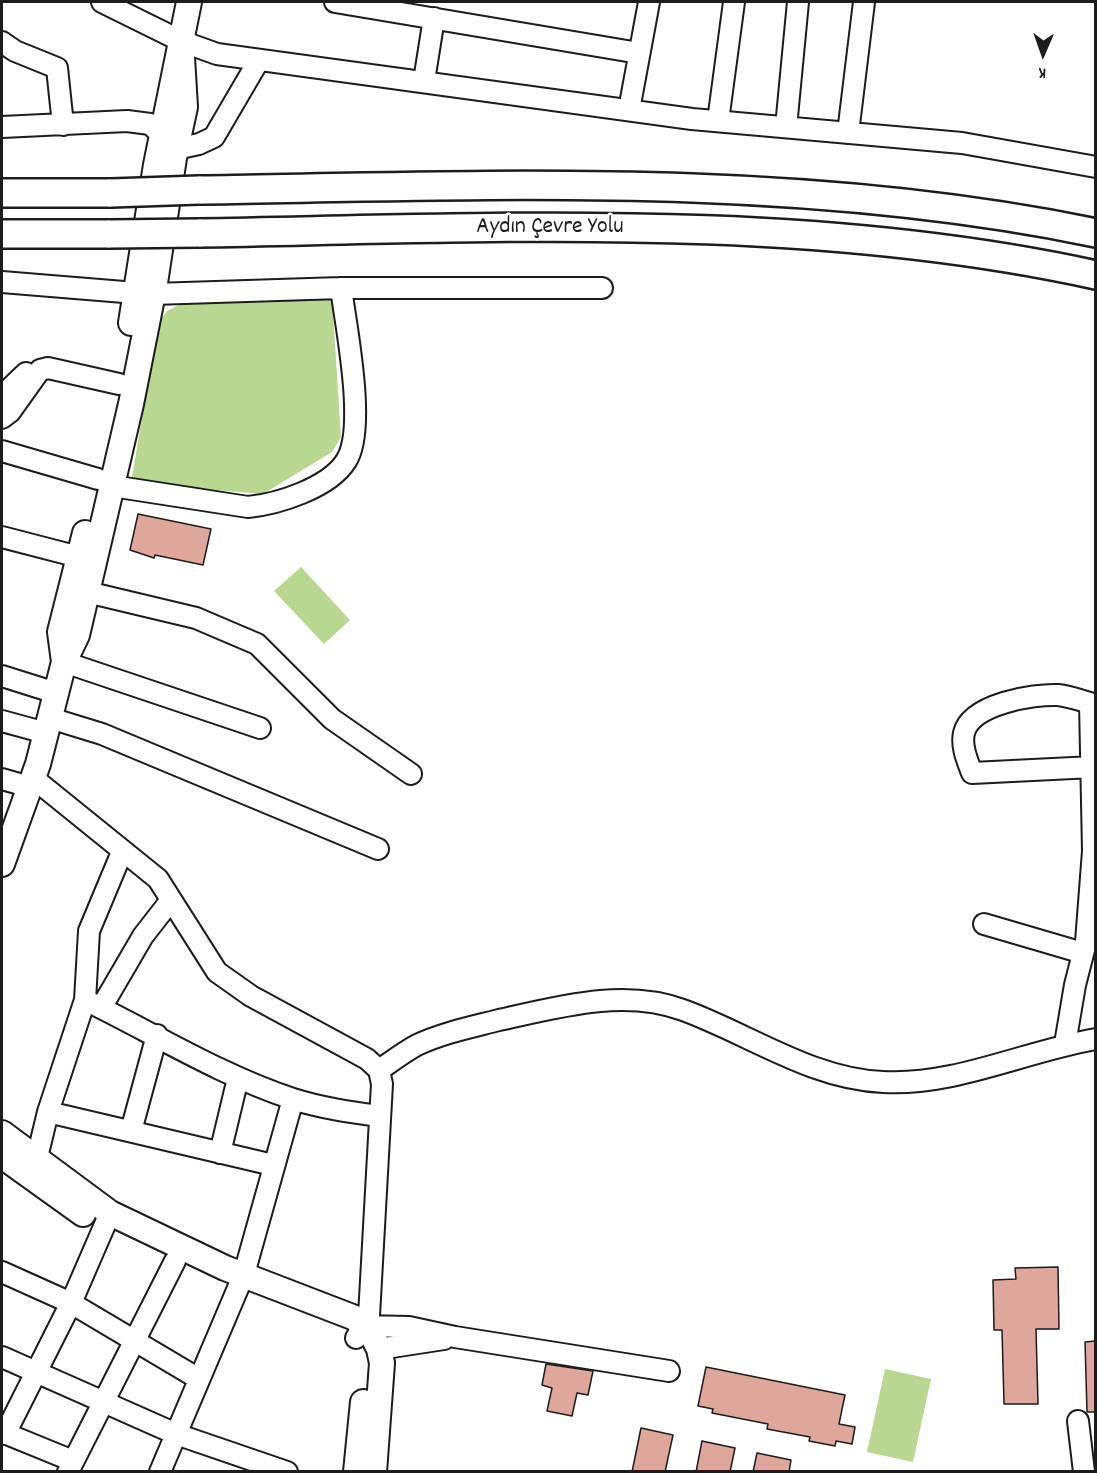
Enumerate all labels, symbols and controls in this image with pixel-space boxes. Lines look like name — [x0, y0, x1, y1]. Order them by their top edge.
north arrow — [1013, 24, 1073, 84]
text: K — [1038, 61, 1046, 84]
street label: Aydın Çevre Yolu — [476, 215, 624, 243]

